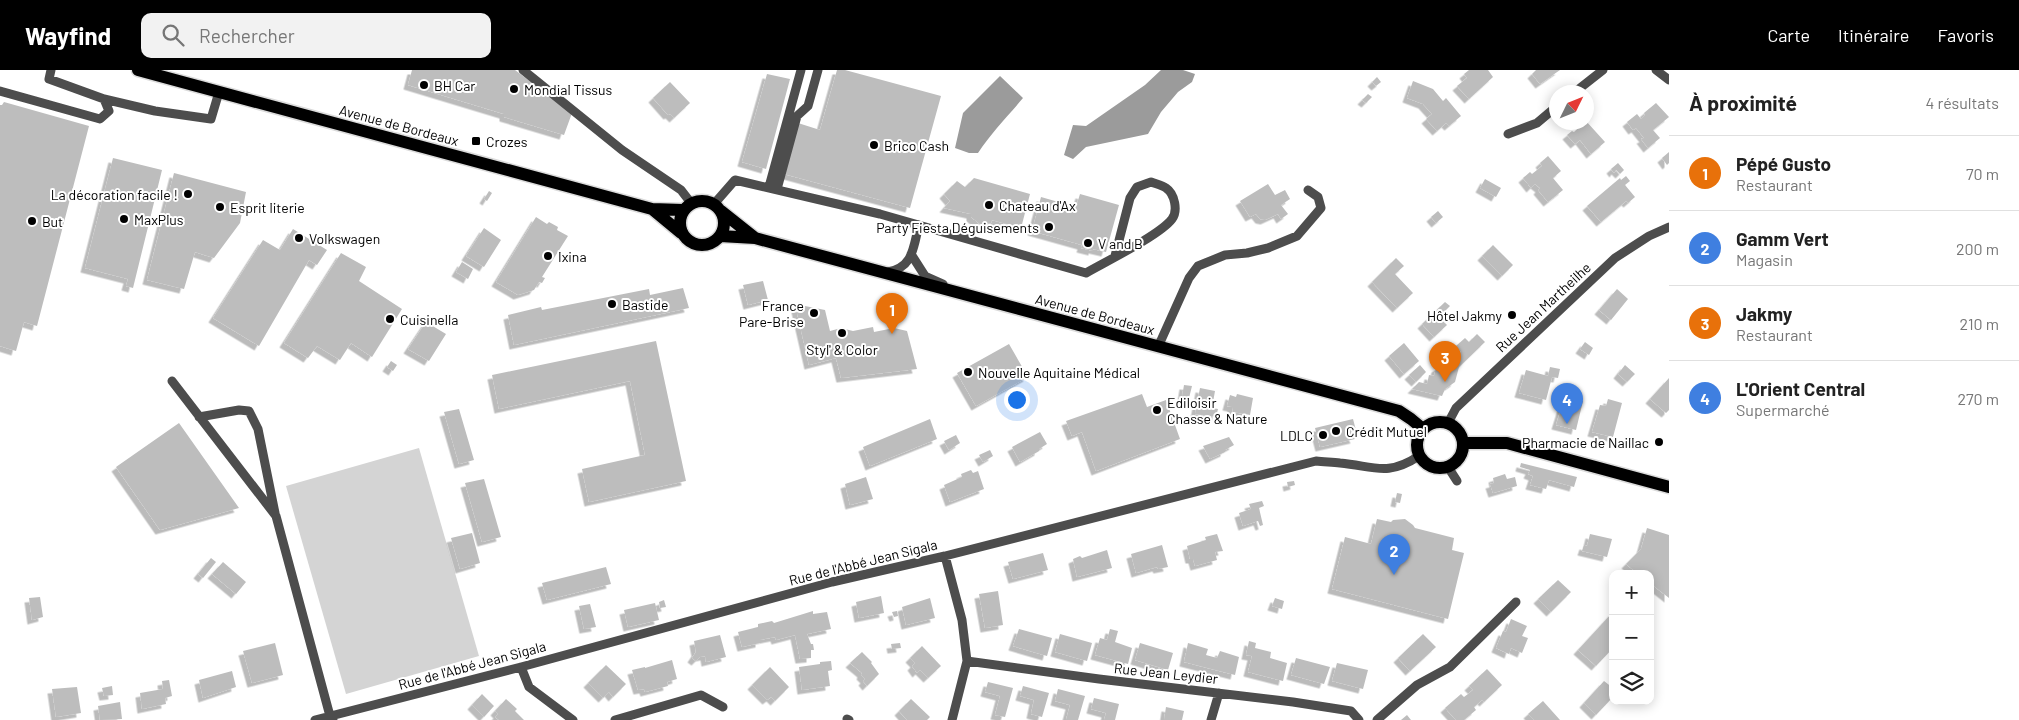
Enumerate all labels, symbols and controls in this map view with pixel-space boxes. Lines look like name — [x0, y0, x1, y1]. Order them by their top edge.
search box — [141, 13, 491, 58]
text: Wayfind — [25, 21, 111, 50]
icon: search — [159, 21, 187, 49]
text: Rechercher — [199, 24, 295, 47]
text: Carte — [1767, 24, 1810, 46]
text: Itinéraire — [1838, 24, 1909, 46]
text: Favoris — [1937, 24, 1994, 46]
place label: BH Car — [434, 77, 475, 94]
marker: BH Car — [418, 79, 430, 91]
place label: Mondial Tissus — [524, 81, 613, 98]
marker: Mondial Tissus — [508, 83, 520, 95]
north arrow — [1549, 85, 1594, 130]
text: À proximité — [1689, 90, 1797, 115]
text: 4 résultats — [1925, 93, 1999, 112]
street label: Avenue de Bordeaux — [337, 101, 461, 149]
place label: Crozes — [486, 133, 528, 150]
marker: Crozes — [470, 135, 482, 147]
place label: Brico Cash — [884, 137, 949, 154]
marker: Brico Cash — [868, 139, 880, 151]
text: Pépé Gusto — [1736, 152, 1831, 175]
text: 1 — [1702, 164, 1708, 183]
text: 70 m — [1966, 164, 1999, 183]
text: Restaurant — [1736, 175, 1813, 194]
place label: La décoration facile ! — [51, 186, 178, 203]
marker: La décoration facile ! — [182, 188, 194, 200]
place label: Chateau d'Ax — [999, 197, 1076, 214]
place label: Esprit literie — [230, 199, 305, 216]
marker: Chateau d'Ax — [983, 199, 995, 211]
marker: Esprit literie — [214, 201, 226, 213]
place label: MaxPlus — [134, 211, 184, 228]
place label: But — [42, 213, 63, 230]
marker: MaxPlus — [118, 213, 130, 225]
marker: But — [26, 215, 38, 227]
place label: Party Fiesta Déguisements — [876, 219, 1039, 236]
marker: Party Fiesta Déguisements — [1043, 221, 1055, 233]
text: Gamm Vert — [1736, 227, 1829, 250]
place label: Volkswagen — [309, 230, 380, 247]
marker: Volkswagen — [293, 232, 305, 244]
place label: V and B — [1098, 235, 1143, 252]
marker: V and B — [1082, 237, 1094, 249]
text: 2 — [1701, 239, 1709, 258]
text: 200 m — [1956, 239, 1999, 258]
place label: Ixina — [558, 248, 587, 265]
marker: Ixina — [542, 250, 554, 262]
text: Magasin — [1736, 250, 1793, 269]
street label: Rue Jean Martheilhe — [1492, 259, 1594, 355]
street label: Avenue de Bordeaux — [1033, 290, 1157, 338]
pin: 1 — [876, 293, 908, 334]
place label: Bastide — [622, 296, 668, 313]
place label: France Pare-Brise — [739, 297, 804, 330]
marker: Bastide — [606, 298, 618, 310]
text: Jakmy — [1736, 302, 1792, 325]
marker: France Pare-Brise — [808, 307, 820, 319]
place label: Hôtel Jakmy — [1427, 307, 1503, 324]
marker: Hôtel Jakmy — [1506, 309, 1518, 321]
place label: Cuisinella — [400, 311, 458, 328]
marker: Cuisinella — [384, 313, 396, 325]
text: 3 — [1701, 314, 1709, 333]
text: 210 m — [1960, 314, 1999, 333]
text: Restaurant — [1736, 325, 1813, 344]
marker: Styl' & Color — [836, 327, 848, 339]
place label: Styl' & Color — [806, 341, 878, 358]
pin: 3 — [1429, 341, 1461, 382]
place label: Nouvelle Aquitaine Médical — [978, 364, 1140, 381]
marker: Nouvelle Aquitaine Médical — [962, 366, 974, 378]
text: L'Orient Central — [1736, 377, 1865, 400]
pin: 4 — [1551, 383, 1583, 424]
your location — [1004, 387, 1030, 413]
text: 4 — [1700, 389, 1710, 408]
text: 270 m — [1957, 389, 1999, 408]
place label: Ediloisir Chasse & Nature — [1167, 394, 1267, 427]
text: Supermarché — [1736, 400, 1830, 419]
marker: Ediloisir Chasse & Nature — [1151, 404, 1163, 416]
place label: Crédit Mutuel — [1346, 423, 1427, 440]
marker: Crédit Mutuel — [1330, 425, 1342, 437]
place label: LDLC — [1280, 427, 1313, 444]
marker: LDLC — [1317, 429, 1329, 441]
place label: Pharmacie de Naillac — [1522, 434, 1649, 451]
marker: Pharmacie de Naillac — [1653, 436, 1665, 448]
pin: 2 — [1378, 534, 1410, 575]
street label: Rue de l'Abbé Jean Sigala — [787, 535, 939, 589]
map controls — [1609, 570, 1654, 705]
button: + — [1609, 570, 1654, 615]
button: − — [1609, 615, 1654, 660]
street label: Rue de l'Abbé Jean Sigala — [396, 637, 548, 693]
street label: Rue Jean Leydier — [1113, 659, 1219, 687]
button: layers — [1609, 660, 1654, 705]

